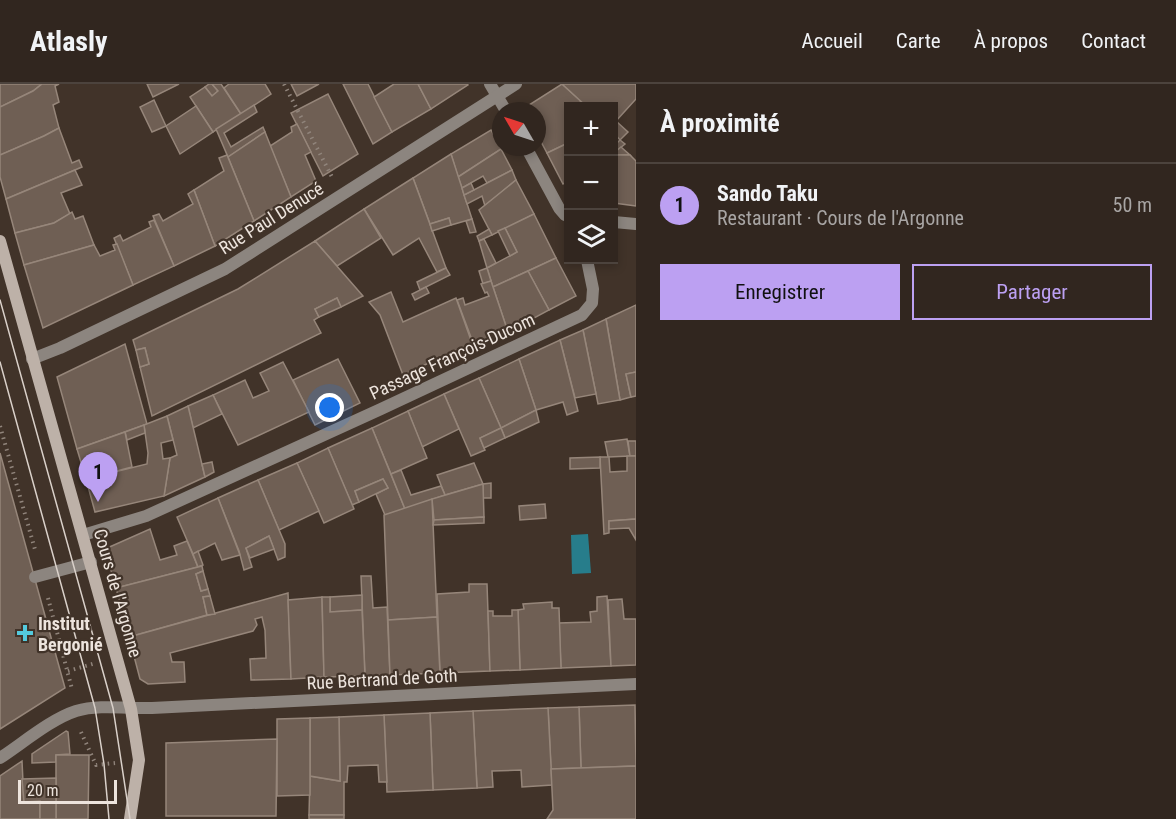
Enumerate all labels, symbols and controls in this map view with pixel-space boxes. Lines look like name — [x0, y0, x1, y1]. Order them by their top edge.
text: Atlasly — [30, 25, 108, 58]
text: Accueil — [802, 29, 863, 53]
text: Carte — [896, 29, 941, 53]
text: À propos — [974, 29, 1048, 53]
text: Contact — [1081, 29, 1146, 53]
north arrow — [492, 102, 546, 156]
map controls — [564, 102, 618, 264]
button: + — [564, 102, 618, 156]
text: À proximité — [660, 108, 780, 138]
button: − — [564, 156, 618, 210]
street label: Rue Paul Denucé — [215, 178, 327, 258]
text: Sando Taku — [717, 181, 818, 206]
text: 1 — [674, 193, 685, 217]
text: 50 m — [1113, 193, 1152, 217]
text: Restaurant · Cours de l'Argonne — [717, 206, 964, 230]
button: layers — [564, 210, 618, 264]
button: Enregistrer — [660, 264, 900, 320]
button: Partager — [912, 264, 1152, 320]
street label: Passage François-Ducom — [366, 308, 538, 404]
your location — [315, 393, 344, 422]
pin: 1 — [78, 452, 118, 502]
street label: Cours de l'Argonne — [90, 526, 146, 660]
place label: Institut Bergonié — [38, 613, 103, 655]
marker: Institut Bergonié — [16, 624, 34, 642]
street label: Rue Bertrand de Goth — [306, 665, 458, 693]
scale bar — [18, 777, 117, 804]
text: 20 m — [27, 781, 59, 800]

